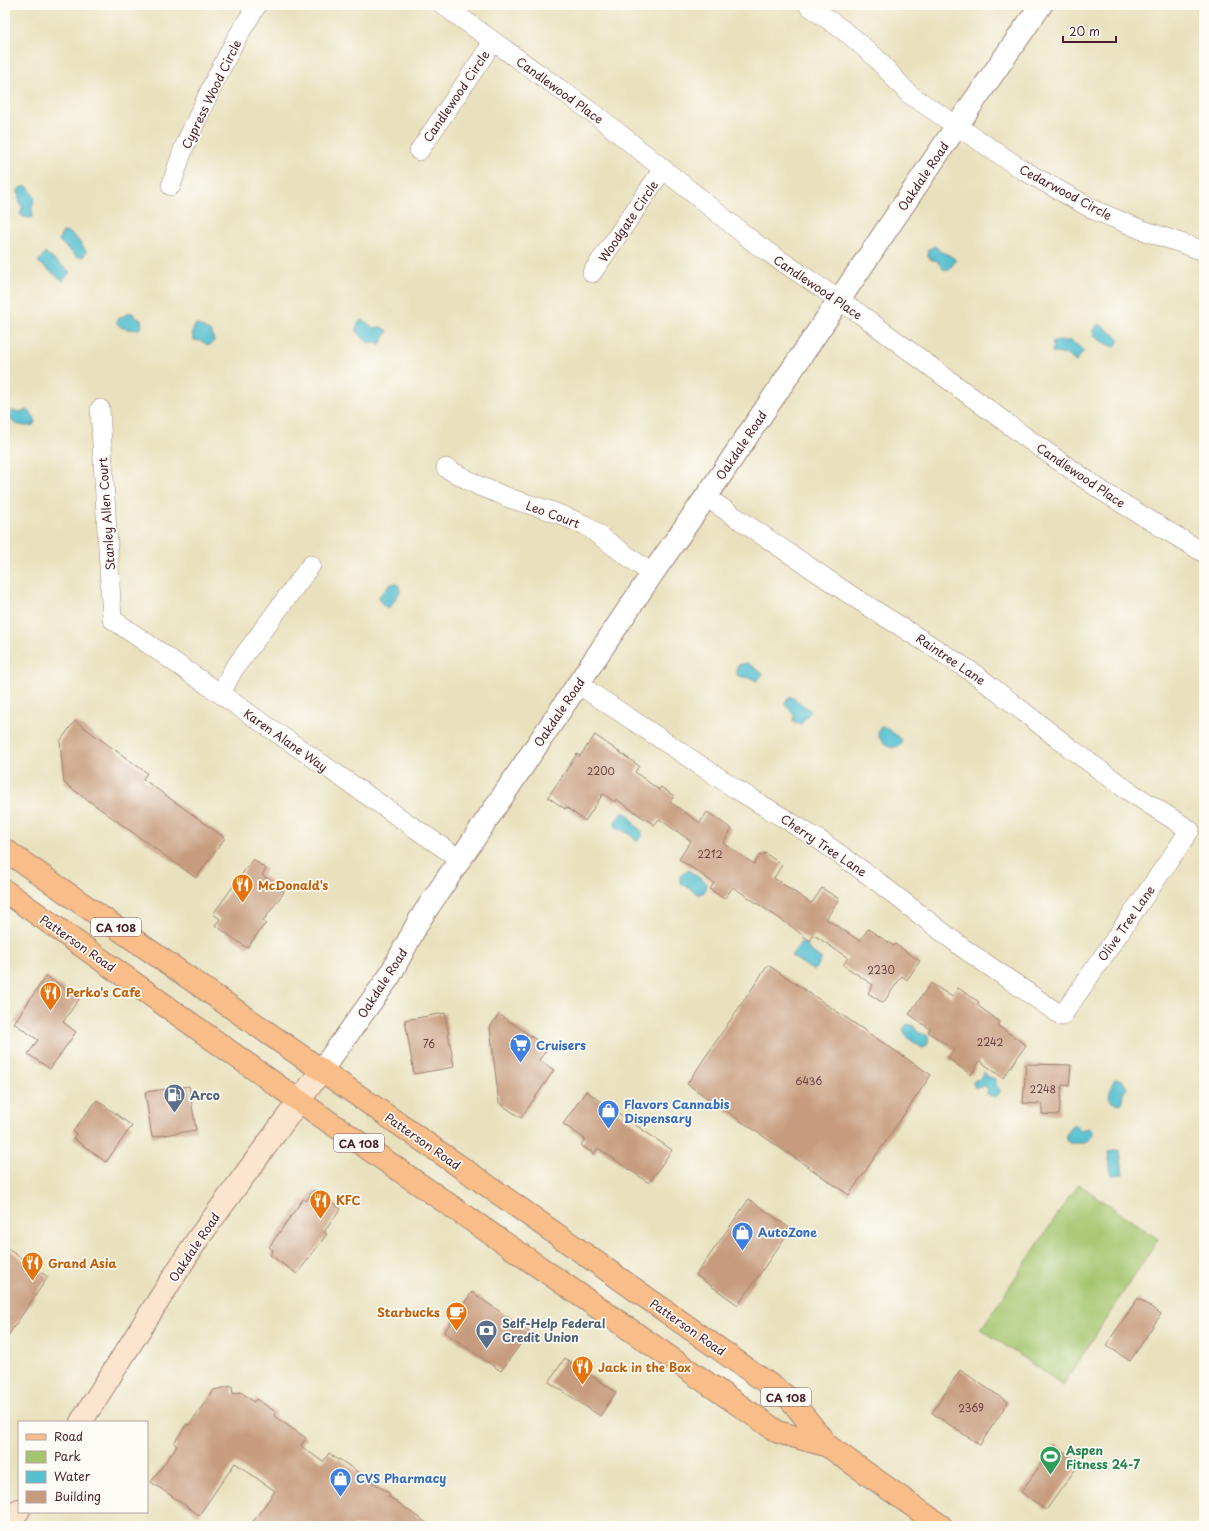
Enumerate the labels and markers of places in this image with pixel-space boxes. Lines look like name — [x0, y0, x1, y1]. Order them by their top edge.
restaurant icon: McDonald's — [230, 872, 256, 905]
place label: McDonald's — [258, 876, 328, 894]
restaurant icon: Perko's Cafe — [37, 979, 63, 1012]
place label: Perko's Cafe — [66, 983, 141, 1001]
supermarket icon: Cruisers — [508, 1032, 534, 1065]
place label: Cruisers — [536, 1036, 586, 1054]
fuel station icon: Arco — [161, 1082, 187, 1115]
place label: Arco — [190, 1086, 220, 1104]
place label: Flavors Cannabis Dispensary — [624, 1095, 730, 1127]
shop icon: Flavors Cannabis Dispensary — [596, 1098, 622, 1131]
restaurant icon: KFC — [308, 1187, 334, 1220]
place label: KFC — [336, 1191, 361, 1209]
shop icon: AutoZone — [730, 1219, 756, 1252]
place label: AutoZone — [758, 1223, 817, 1241]
restaurant icon: Grand Asia — [20, 1250, 46, 1283]
place label: Grand Asia — [48, 1254, 118, 1272]
cafe icon: Starbucks — [443, 1299, 469, 1332]
place label: Starbucks — [377, 1303, 440, 1321]
place label: Self-Help Federal Credit Union — [502, 1314, 605, 1346]
bank icon: Self-Help Federal Credit Union — [473, 1317, 499, 1350]
restaurant icon: Jack in the Box — [570, 1354, 596, 1387]
place label: Jack in the Box — [598, 1358, 691, 1376]
place label: Aspen Fitness 24-7 — [1066, 1441, 1140, 1473]
sports icon: Aspen Fitness 24-7 — [1037, 1444, 1063, 1477]
shop icon: CVS Pharmacy — [328, 1465, 354, 1498]
place label: CVS Pharmacy — [356, 1469, 446, 1487]

